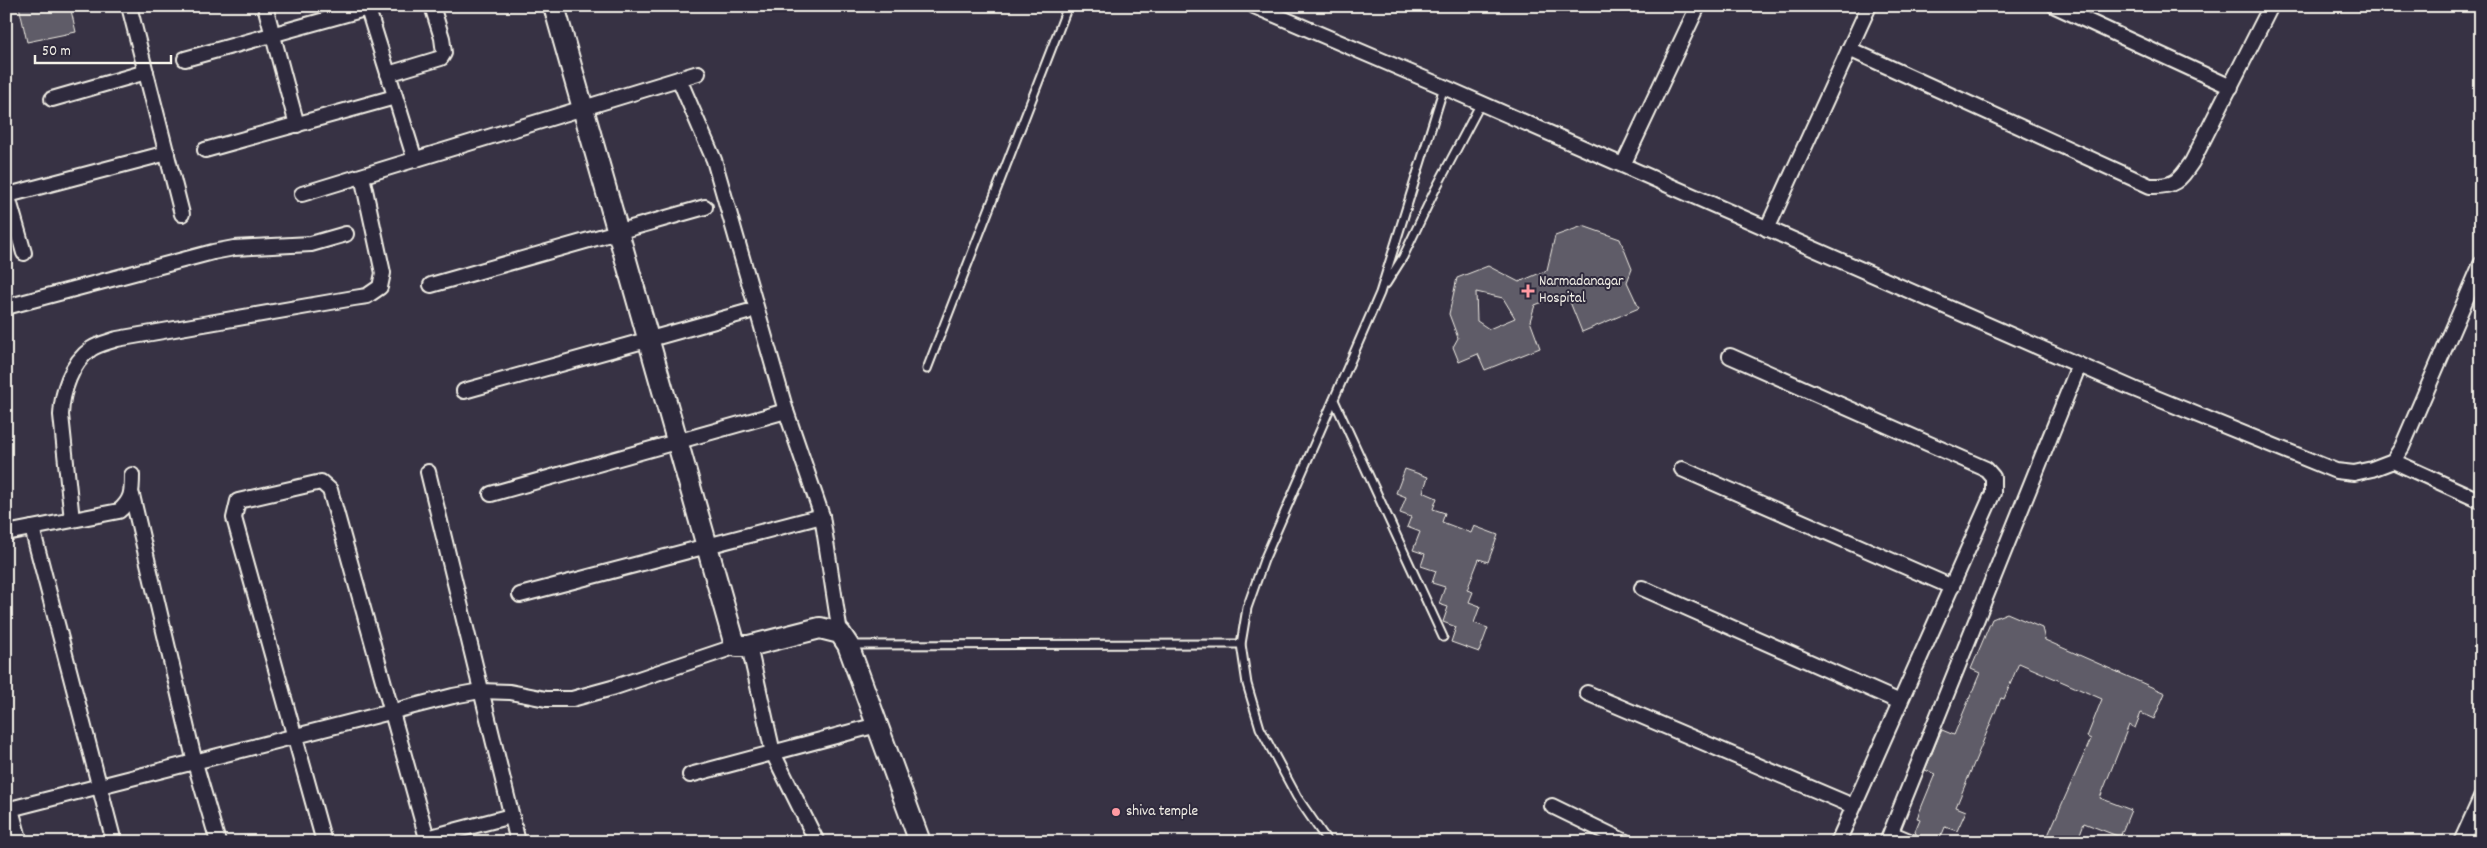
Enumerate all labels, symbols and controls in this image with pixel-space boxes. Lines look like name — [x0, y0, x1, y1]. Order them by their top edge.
scale bar — [35, 32, 171, 64]
text: 50 m — [42, 41, 71, 63]
place label: Narmadanagar Hospital — [1539, 271, 1624, 310]
marker: Narmadanagar Hospital — [1521, 284, 1535, 298]
place label: shiva temple — [1126, 801, 1199, 823]
marker: shiva temple — [1110, 806, 1122, 818]

